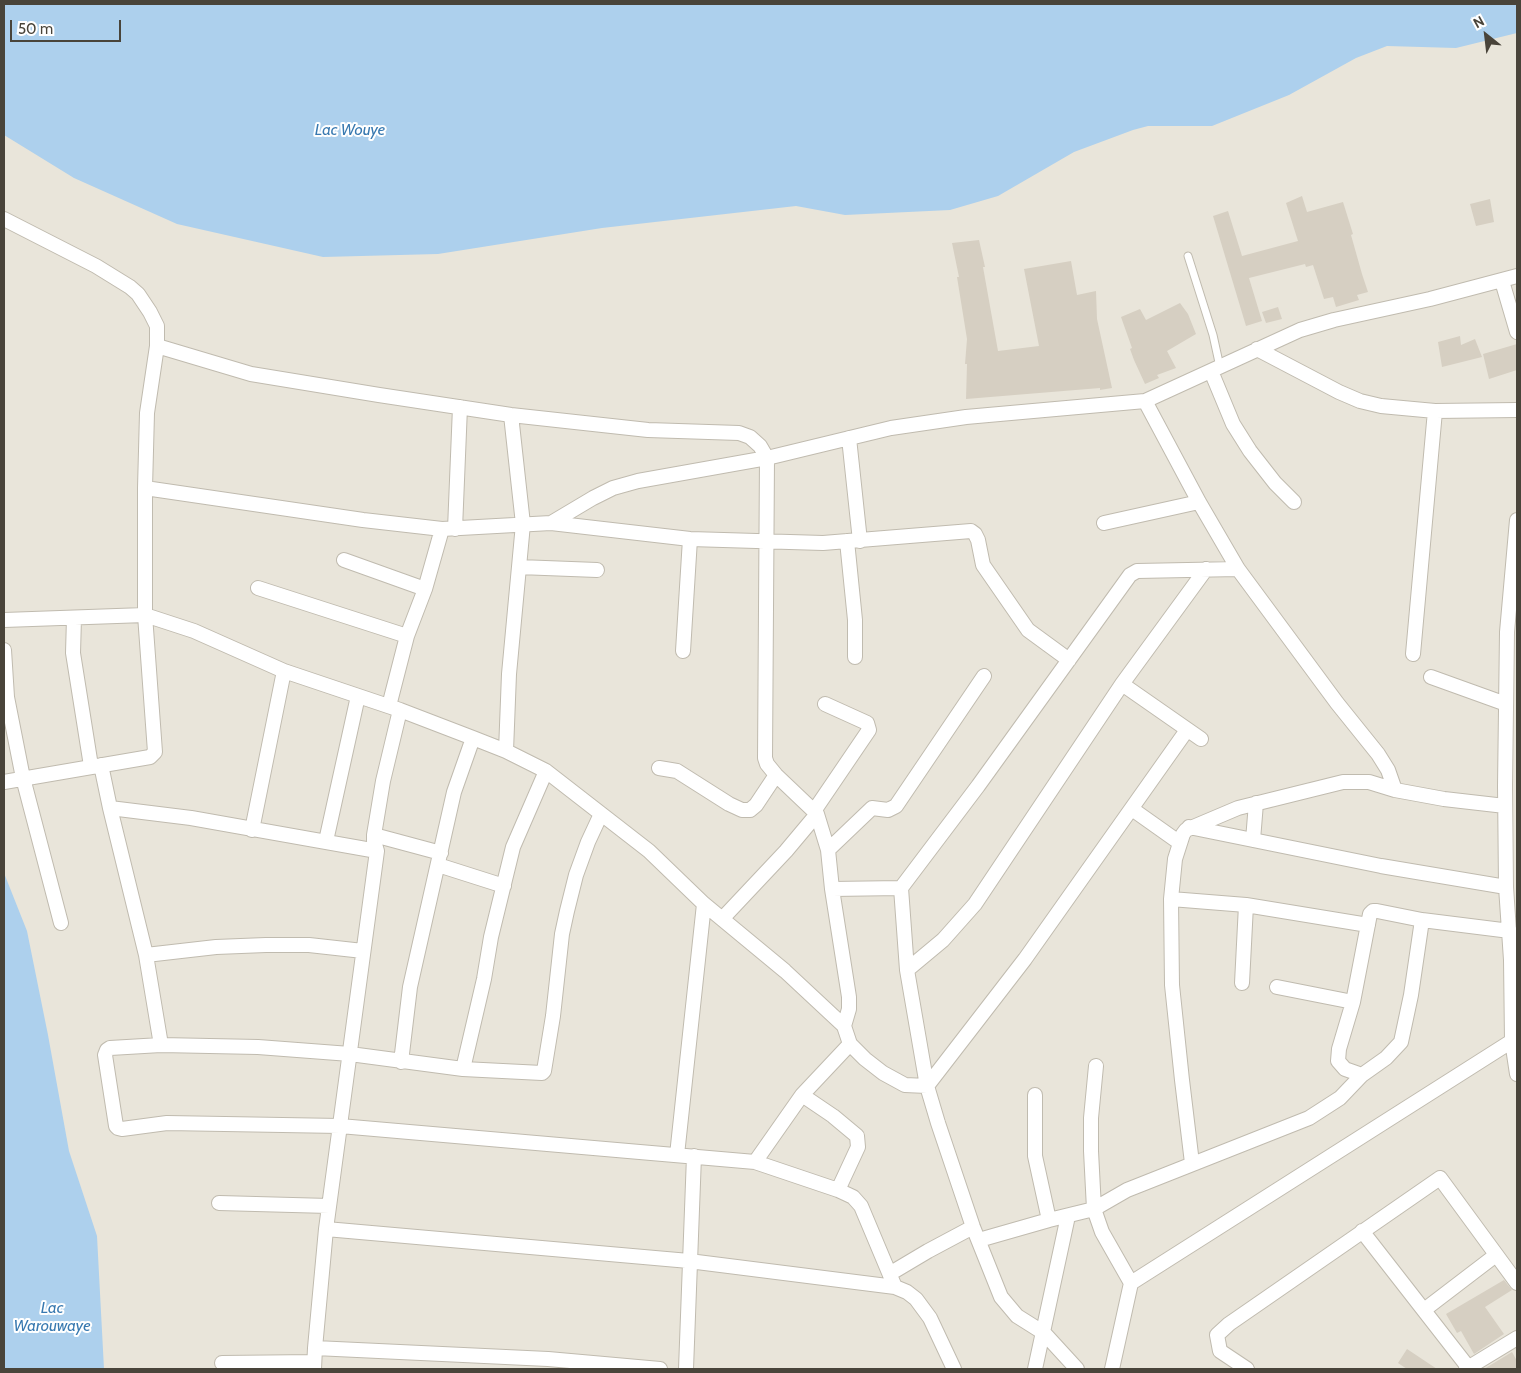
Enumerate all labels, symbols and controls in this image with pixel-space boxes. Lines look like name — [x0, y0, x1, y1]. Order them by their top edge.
scale bar — [12, 10, 124, 42]
north arrow — [1461, 10, 1511, 60]
text: N — [1470, 12, 1487, 32]
text: 50 m — [18, 20, 53, 38]
water label: Lac Wouye — [315, 120, 385, 140]
water label: Lac Warouwaye — [14, 1298, 90, 1336]

